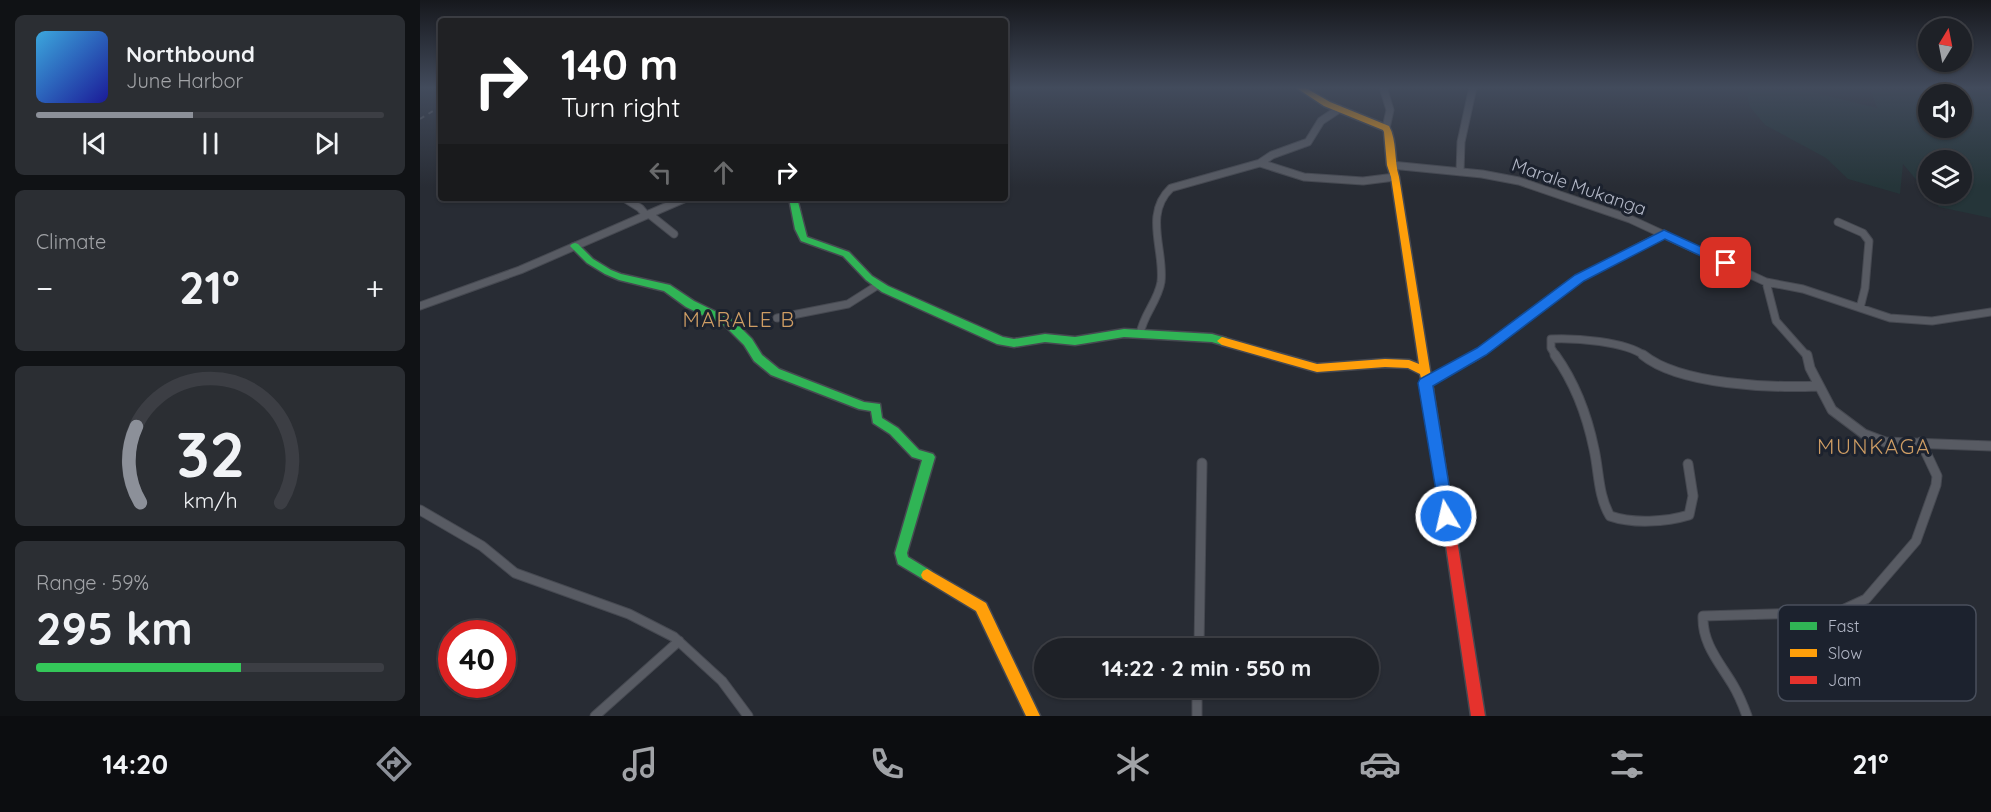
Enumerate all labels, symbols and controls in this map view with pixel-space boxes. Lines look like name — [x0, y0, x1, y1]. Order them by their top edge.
north arrow — [1918, 18, 1972, 72]
map controls — [1918, 18, 1972, 204]
text: 140 m — [561, 38, 678, 91]
text: Northbound — [126, 40, 255, 68]
icon: right — [462, 42, 540, 120]
text: June Harbor — [126, 68, 243, 93]
button: sound — [1918, 84, 1972, 138]
text: Turn right — [561, 90, 680, 124]
icon: previous — [78, 127, 111, 160]
icon: pause — [194, 127, 227, 160]
icon: next — [310, 127, 343, 160]
button: layers — [1918, 150, 1972, 204]
street label: Marale Mukanga — [1509, 153, 1649, 220]
icon: left — [644, 156, 677, 189]
icon: ahead — [707, 156, 740, 189]
icon: right — [770, 156, 803, 189]
text: Climate — [36, 229, 106, 254]
pin — [1700, 237, 1751, 288]
icon: arrive — [1709, 246, 1742, 279]
text: 21° — [179, 259, 240, 315]
text: − — [36, 267, 53, 308]
text: + — [365, 267, 384, 308]
district label: MARALE B — [682, 306, 796, 332]
text: 32 — [175, 415, 245, 493]
district label: MUNKAGA — [1817, 433, 1931, 459]
position arrow — [1414, 484, 1478, 548]
text: km/h — [183, 487, 237, 513]
text: Range · 59% — [36, 570, 149, 595]
text: 295 km — [36, 600, 193, 656]
legend — [1778, 605, 1976, 701]
text: Fast — [1828, 616, 1859, 636]
speed limit sign: 40 — [438, 620, 516, 698]
text: Slow — [1828, 643, 1862, 663]
text: 14:22 · 2 min · 550 m — [1102, 654, 1311, 682]
text: Jam — [1828, 670, 1861, 690]
icon: directions — [373, 743, 415, 785]
icon: music — [619, 743, 661, 785]
icon: phone — [866, 743, 908, 785]
icon: climate — [1112, 743, 1154, 785]
icon: car — [1359, 743, 1401, 785]
icon: filters — [1606, 743, 1648, 785]
text: 14:20 — [102, 747, 168, 781]
text: 21° — [1852, 747, 1889, 781]

